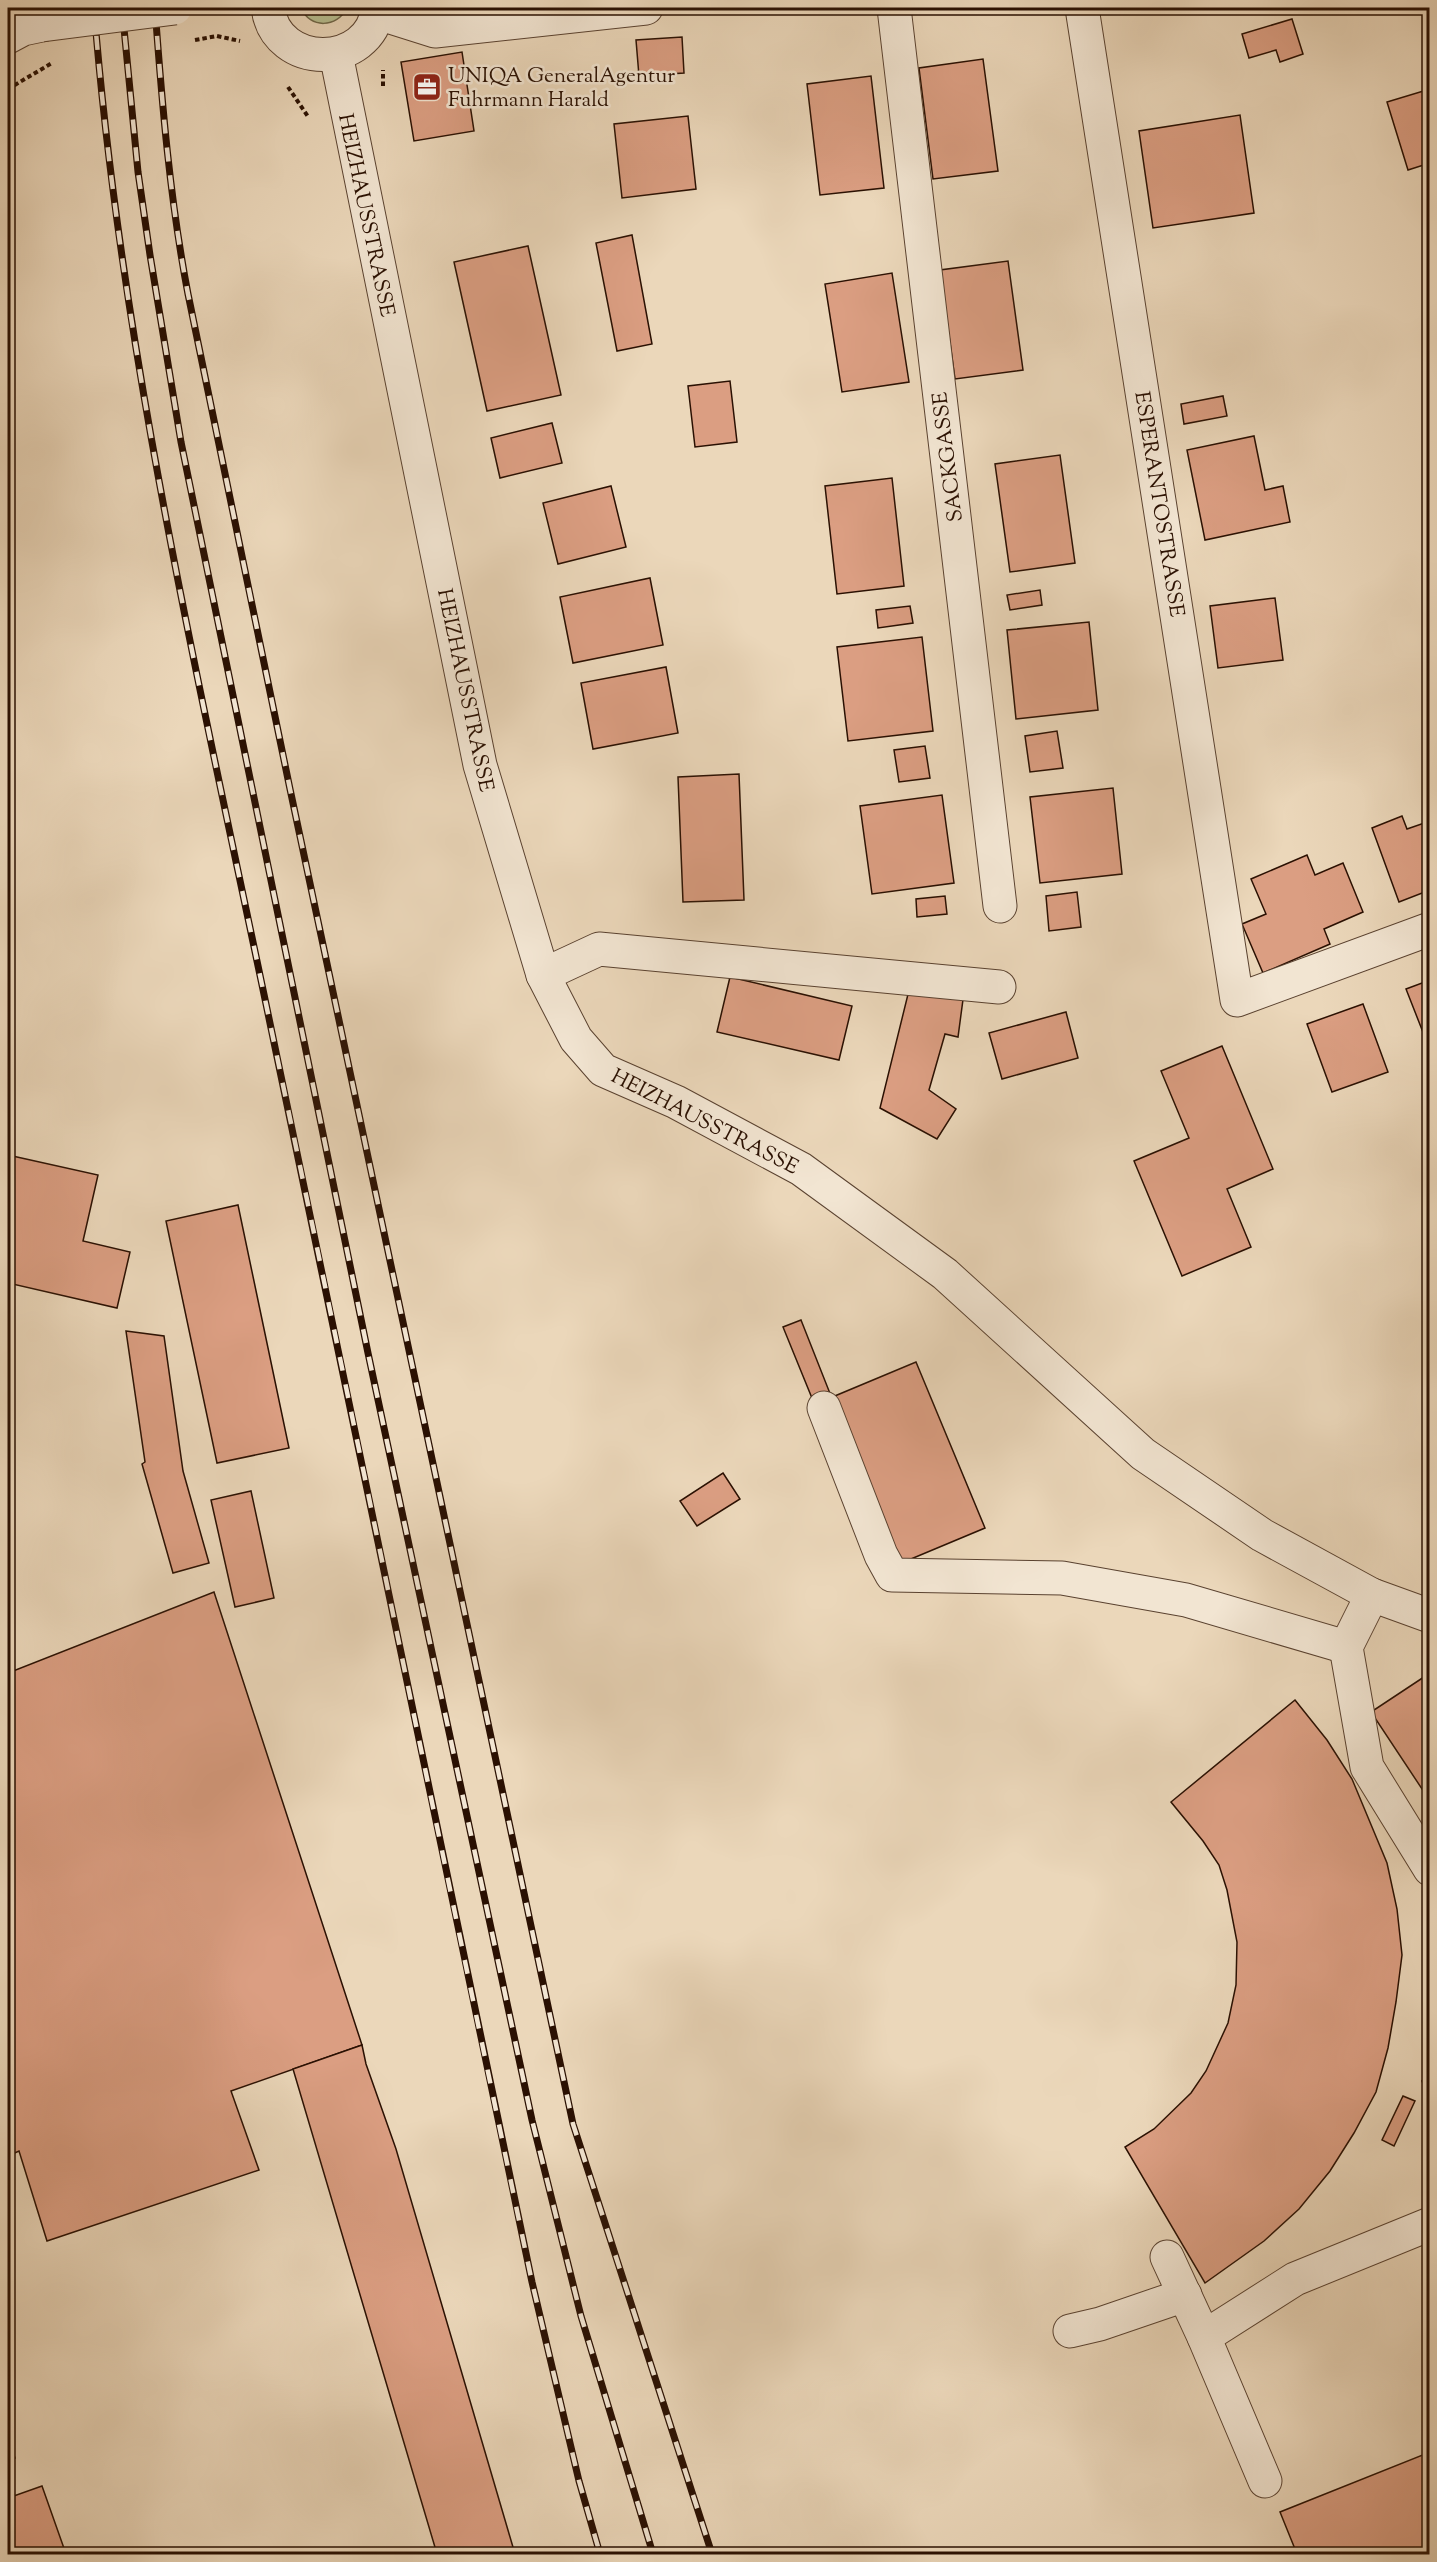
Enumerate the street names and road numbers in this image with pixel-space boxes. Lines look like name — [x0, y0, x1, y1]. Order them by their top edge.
street label: HEIZHAUSSTRASSE — [329, 111, 401, 320]
street label: ESPERANTOSTRASSE — [1125, 389, 1191, 620]
street label: SACKGASSE — [926, 390, 972, 523]
street label: HEIZHAUSSTRASSE — [428, 586, 500, 795]
street label: HEIZHAUSSTRASSE — [605, 1062, 803, 1183]

